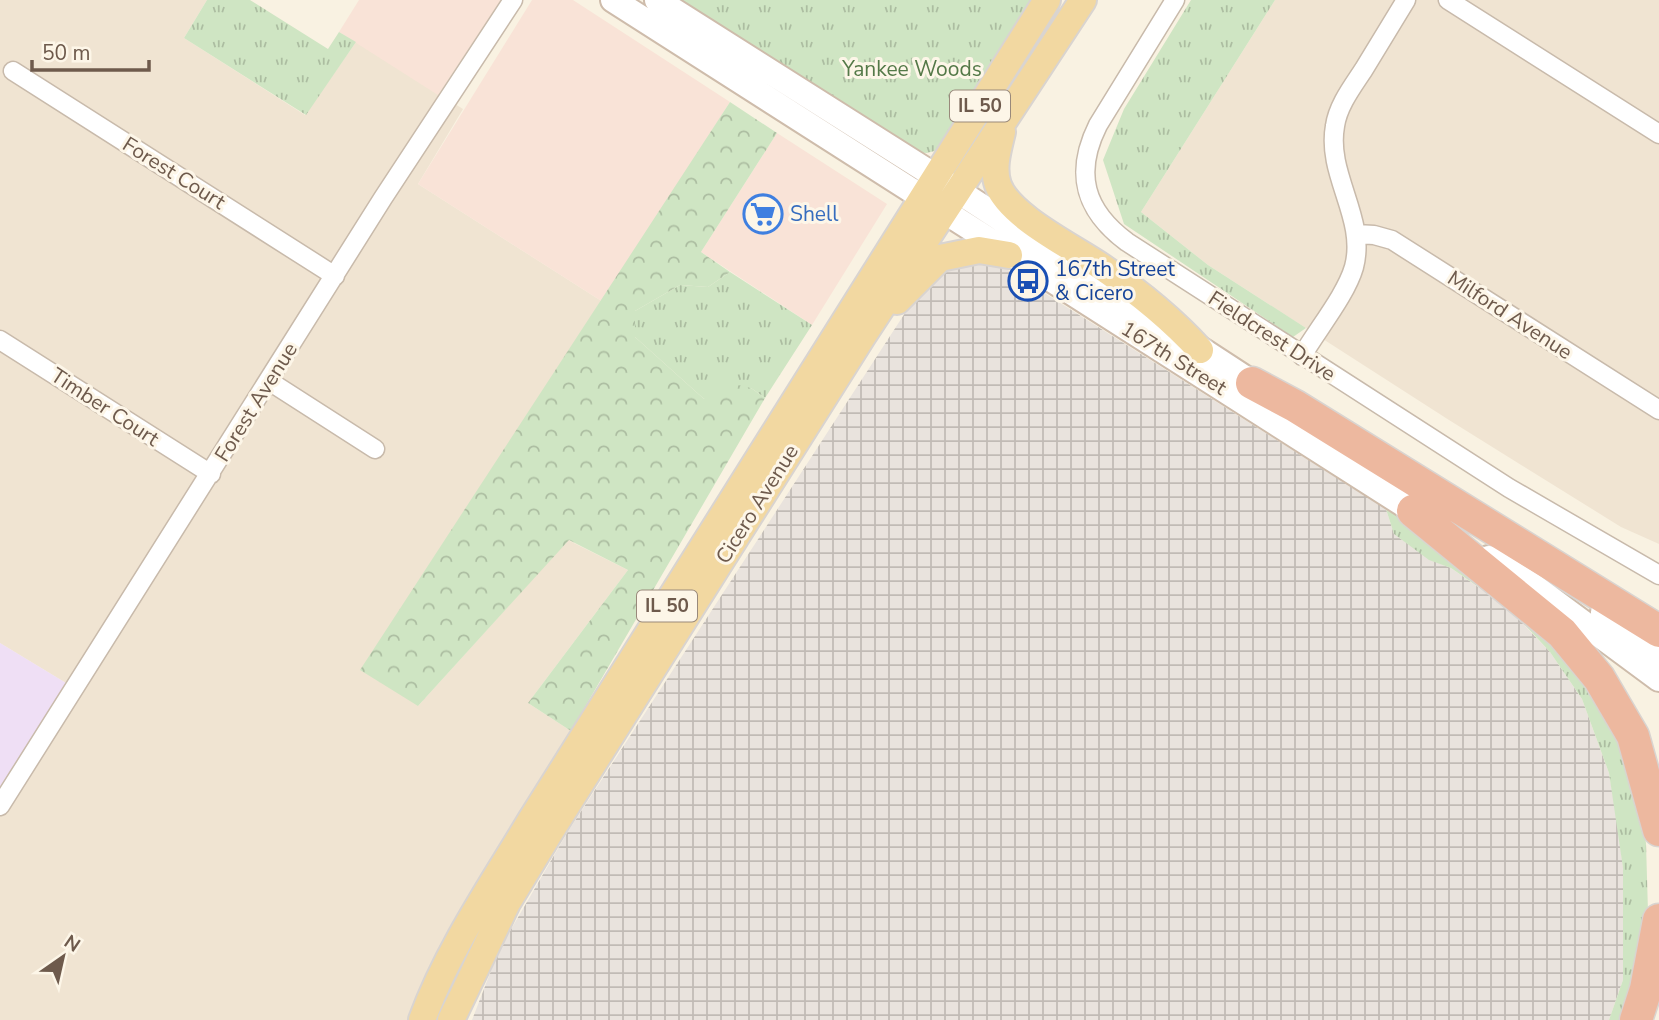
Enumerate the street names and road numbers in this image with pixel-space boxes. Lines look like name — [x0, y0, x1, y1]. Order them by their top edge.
road number: IL 50 — [950, 90, 1010, 122]
street label: Forest Court — [117, 130, 231, 216]
street label: Milford Avenue — [1442, 264, 1578, 366]
street label: Fieldcrest Drive — [1203, 284, 1341, 388]
street label: 167th Street — [1116, 314, 1233, 402]
street label: Forest Avenue — [208, 337, 304, 467]
street label: Timber Court — [45, 361, 165, 453]
street label: Cicero Avenue — [709, 439, 805, 569]
road number: IL 50 — [637, 590, 697, 622]

